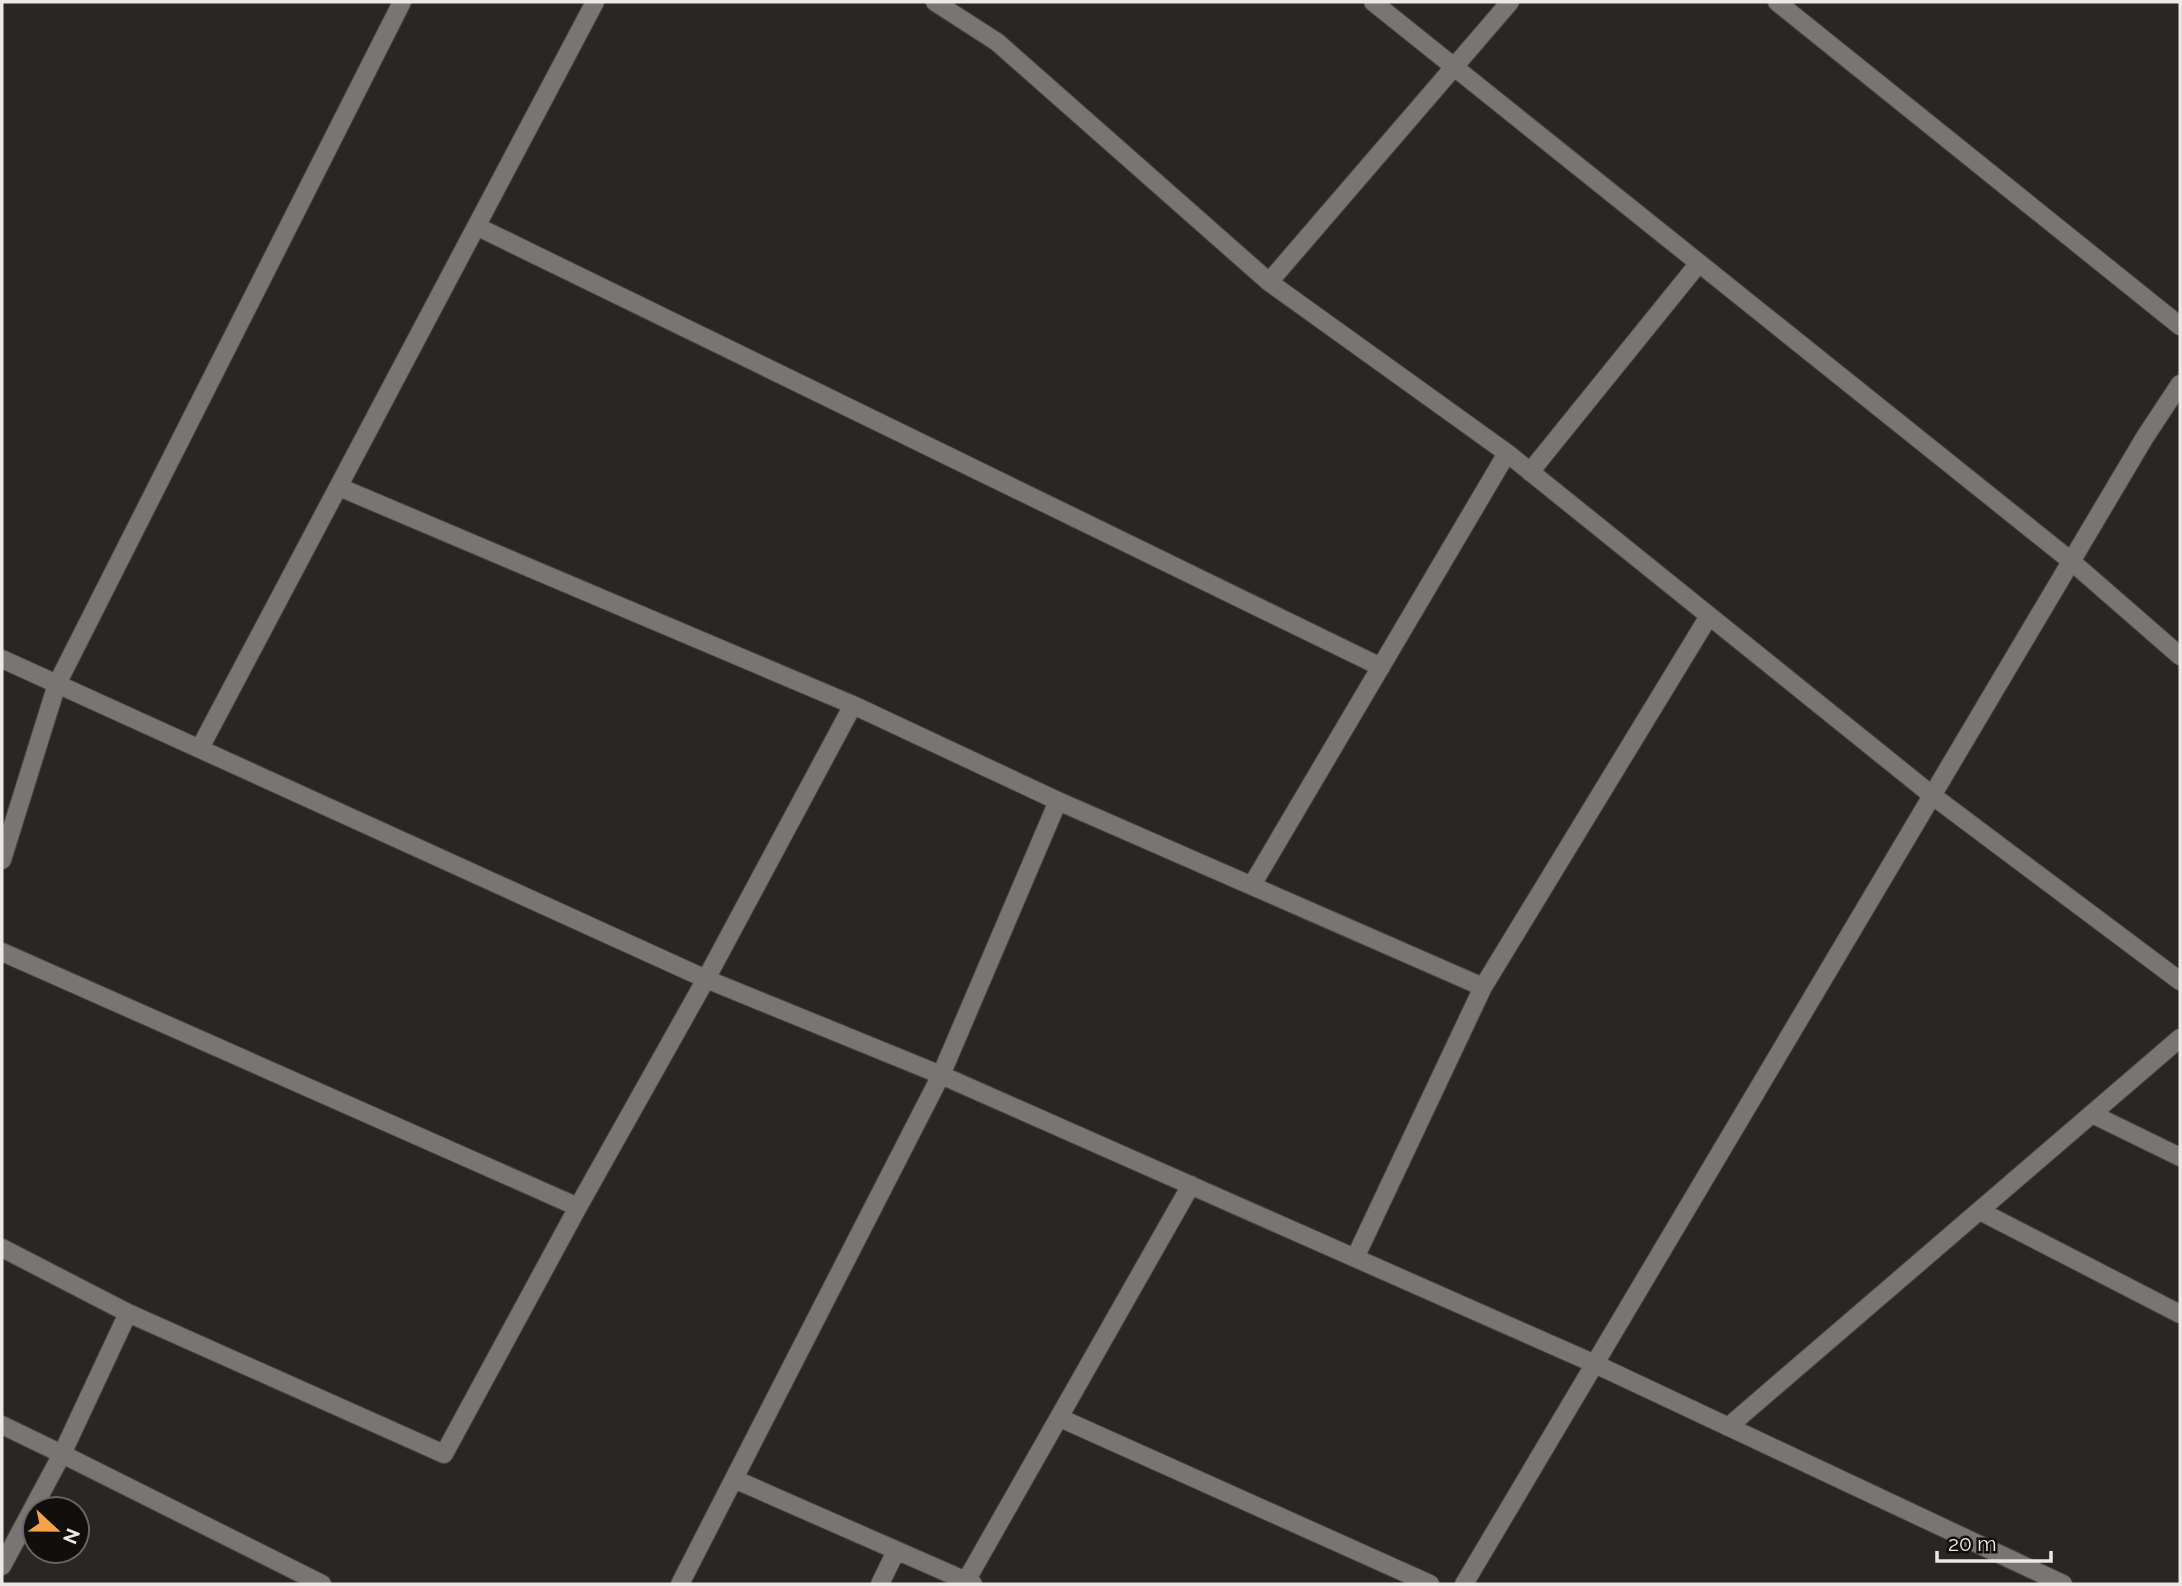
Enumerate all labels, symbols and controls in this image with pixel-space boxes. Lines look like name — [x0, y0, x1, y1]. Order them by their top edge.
north arrow — [21, 1495, 91, 1565]
scale bar — [1937, 1520, 2051, 1564]
text: N — [59, 1526, 85, 1547]
text: 20 m — [1948, 1531, 1996, 1556]

